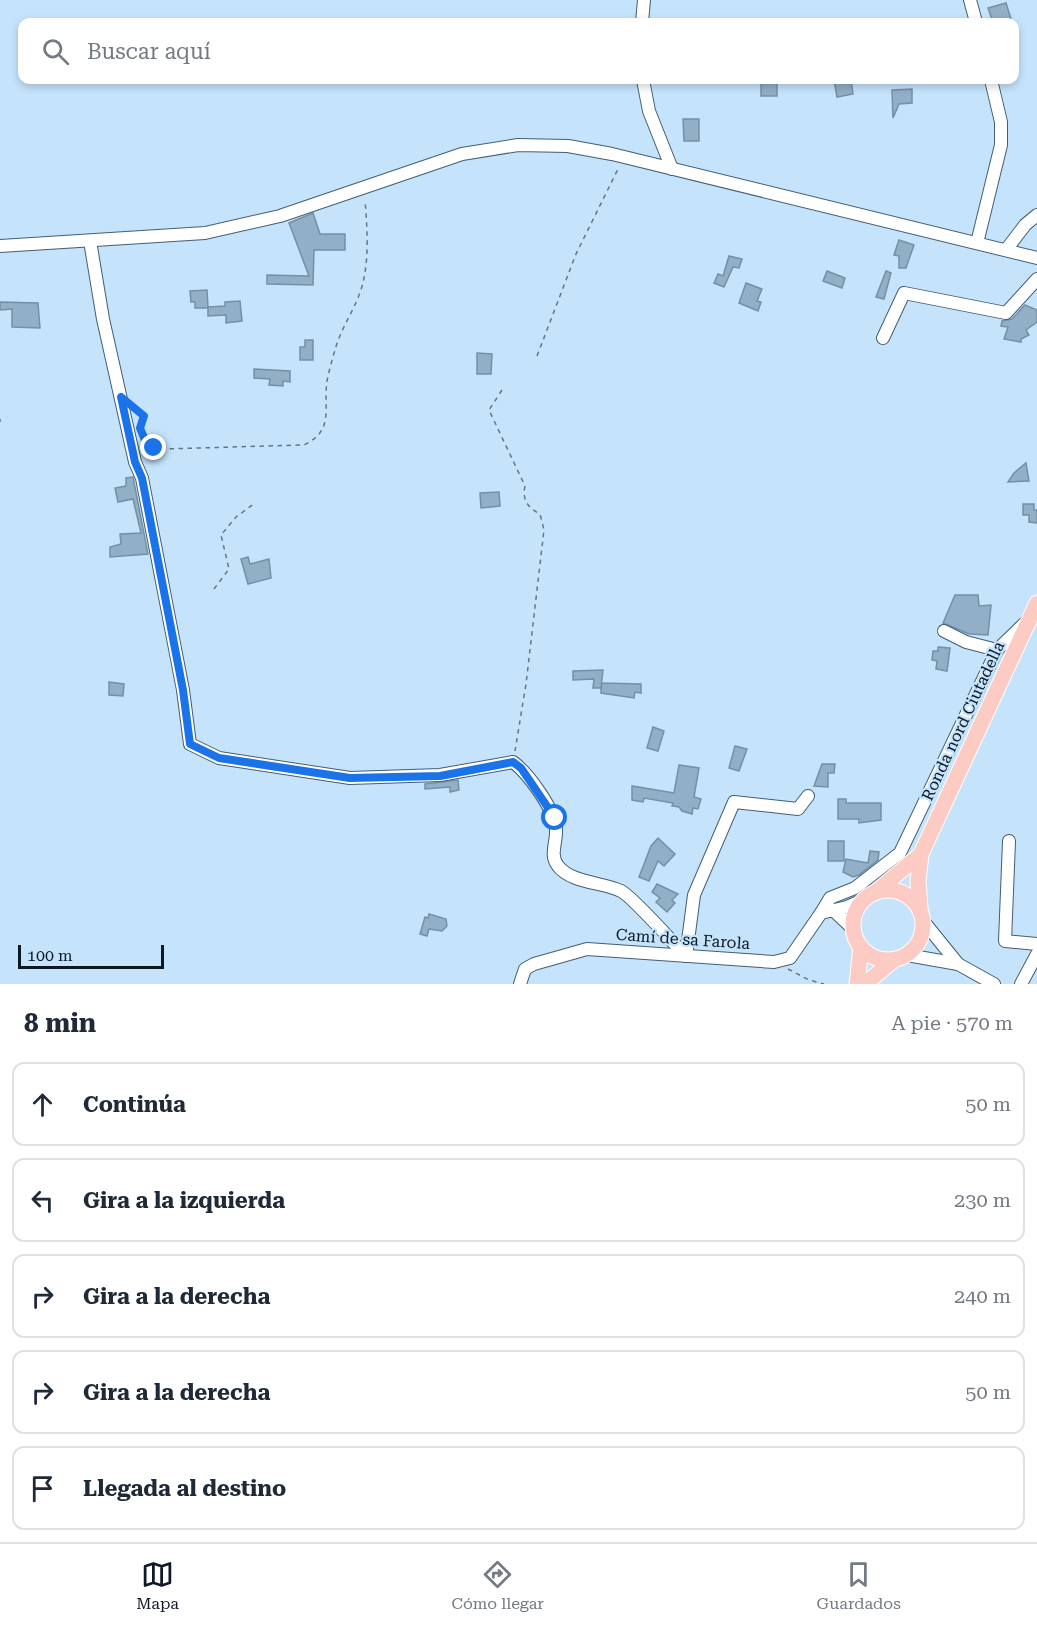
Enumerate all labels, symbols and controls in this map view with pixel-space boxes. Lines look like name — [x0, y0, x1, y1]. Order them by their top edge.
search box — [18, 18, 1019, 84]
icon: search — [39, 35, 72, 68]
text: Buscar aquí — [87, 39, 211, 64]
route end — [140, 434, 166, 460]
street label: Ronda nord Ciutadella — [918, 638, 1008, 804]
route start — [541, 804, 567, 830]
street label: Camí de sa Farola — [615, 925, 751, 953]
scale bar — [18, 942, 164, 970]
text: 100 m — [27, 946, 73, 965]
text: 8 min — [24, 1008, 96, 1038]
text: A pie · 570 m — [891, 1011, 1013, 1035]
icon: ahead — [26, 1088, 59, 1121]
text: Continúa — [83, 1092, 186, 1117]
text: 50 m — [965, 1092, 1011, 1116]
icon: left — [26, 1184, 59, 1217]
text: Gira a la izquierda — [83, 1188, 285, 1213]
text: 230 m — [954, 1188, 1011, 1212]
icon: right — [26, 1280, 59, 1313]
text: Gira a la derecha — [83, 1284, 270, 1309]
text: 240 m — [954, 1284, 1011, 1308]
icon: right — [26, 1376, 59, 1409]
text: Gira a la derecha — [83, 1380, 270, 1405]
text: 50 m — [965, 1380, 1011, 1404]
icon: arrive — [26, 1472, 59, 1505]
text: Llegada al destino — [83, 1476, 286, 1501]
tab: Mapa — [136, 1558, 179, 1613]
tab: Cómo llegar — [451, 1558, 544, 1613]
tab: Guardados — [816, 1558, 901, 1613]

